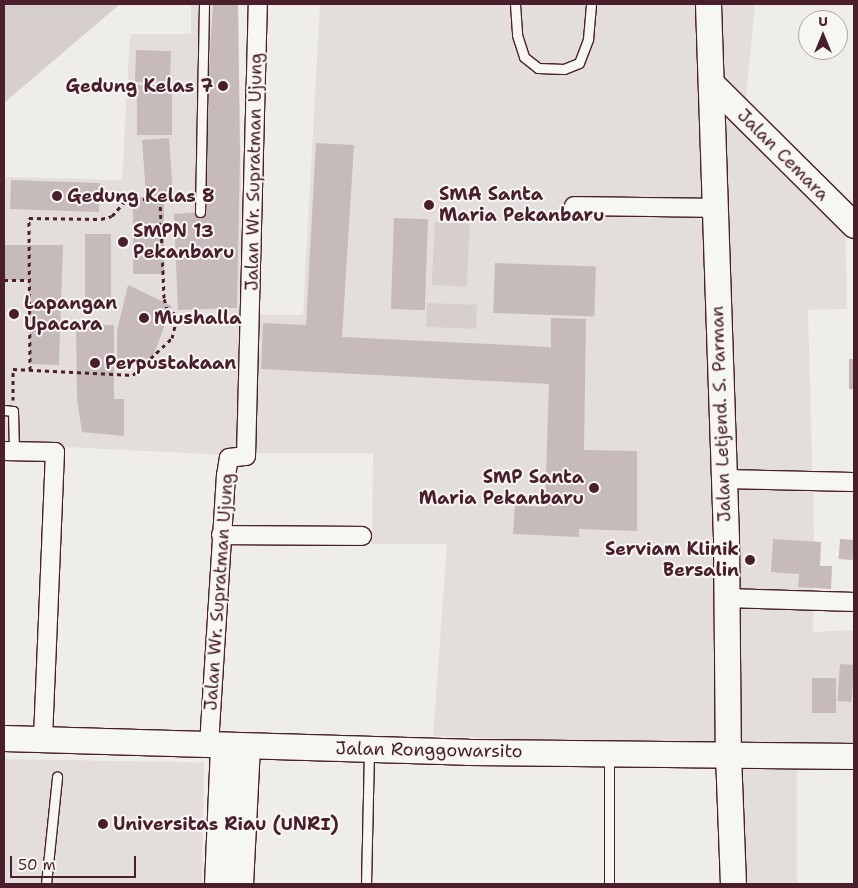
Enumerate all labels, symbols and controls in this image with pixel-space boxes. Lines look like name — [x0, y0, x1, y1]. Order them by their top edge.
north arrow — [798, 10, 848, 60]
text: U — [818, 12, 828, 30]
street label: Jalan Wr. Supratman Ujung — [241, 53, 267, 291]
place label: Gedung Kelas 7 — [65, 75, 213, 97]
marker: Gedung Kelas 7 — [217, 80, 229, 92]
street label: Jalan Cemara — [733, 105, 833, 205]
place label: SMA Santa Maria Pekanbaru — [439, 184, 604, 226]
place label: Gedung Kelas 8 — [67, 185, 215, 207]
marker: Gedung Kelas 8 — [51, 190, 63, 202]
marker: SMA Santa Maria Pekanbaru — [423, 199, 435, 211]
place label: SMPN 13 Pekanbaru — [133, 221, 234, 264]
marker: SMPN 13 Pekanbaru — [117, 236, 129, 248]
place label: Lapangan Upacara — [24, 293, 117, 336]
street label: Jalan Letjend. S. Parman — [706, 305, 736, 523]
place label: Mushalla — [154, 307, 242, 329]
marker: Lapangan Upacara — [8, 308, 20, 320]
marker: Mushalla — [138, 312, 150, 324]
place label: Perpustakaan — [105, 352, 236, 374]
marker: Perpustakaan — [89, 357, 101, 369]
place label: SMP Santa Maria Pekanbaru — [419, 467, 584, 509]
street label: Jalan Wr. Supratman Ujung — [200, 472, 238, 712]
marker: SMP Santa Maria Pekanbaru — [588, 482, 600, 494]
place label: Serviam Klinik Bersalin — [605, 539, 739, 582]
marker: Serviam Klinik Bersalin — [743, 553, 757, 567]
street label: Jalan Ronggowarsito — [335, 738, 523, 762]
place label: Universitas Riau (UNRI) — [113, 813, 339, 835]
marker: Universitas Riau (UNRI) — [97, 818, 109, 830]
scale bar — [12, 846, 139, 878]
text: 50 m — [18, 855, 56, 875]

